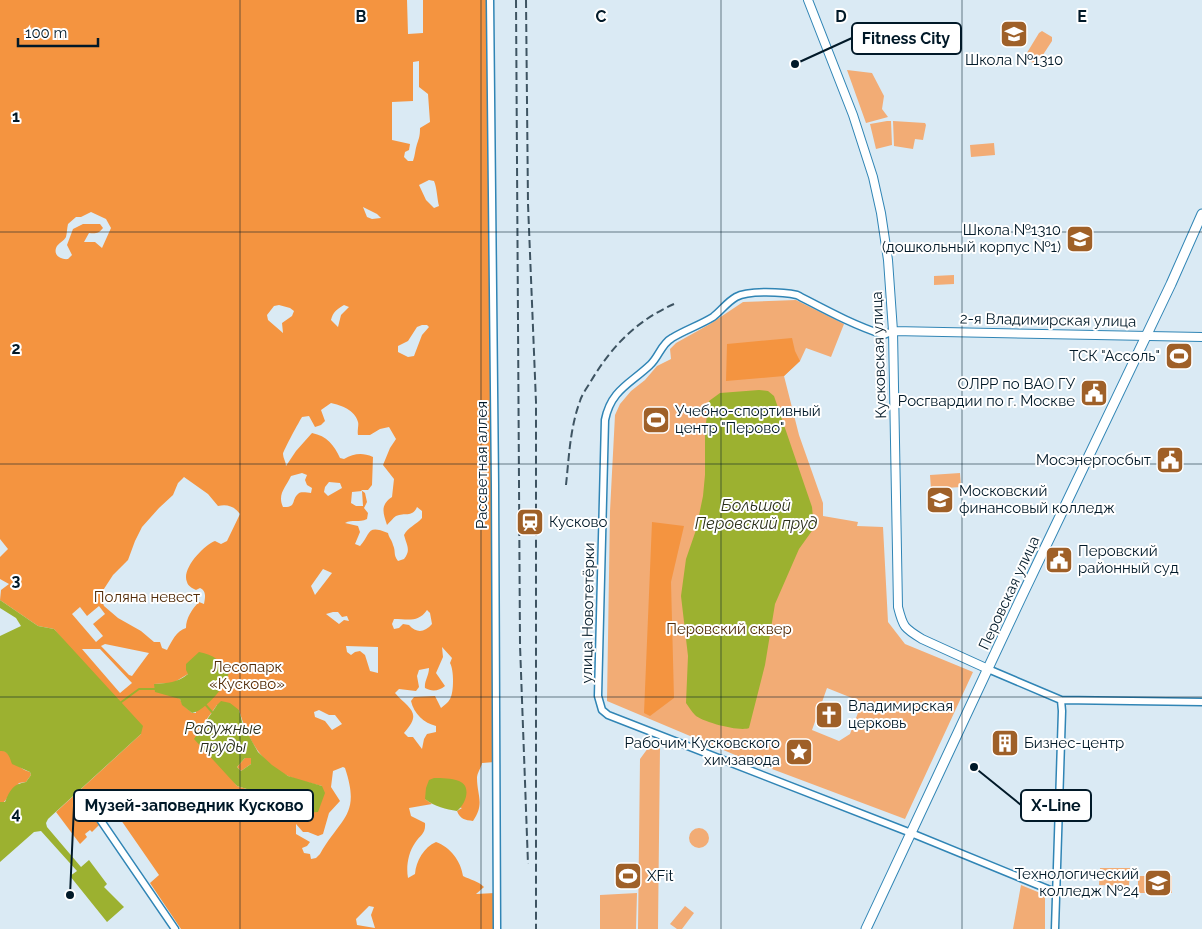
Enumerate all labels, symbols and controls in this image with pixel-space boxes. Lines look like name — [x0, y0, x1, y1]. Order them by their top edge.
text: B — [356, 7, 367, 26]
text: C — [596, 7, 607, 26]
text: D — [835, 7, 847, 26]
text: E — [1077, 7, 1087, 26]
scale bar — [18, 15, 98, 47]
school or university icon: Школа №1310 — [999, 19, 1029, 49]
callout: Fitness City — [852, 23, 961, 54]
text: 100 m — [25, 24, 67, 42]
text: Fitness City — [862, 29, 950, 48]
place label: Школа №1310 — [965, 51, 1063, 69]
text: 1 — [12, 107, 20, 126]
place label: Школа №1310 (дошкольный корпус №1) — [882, 221, 1061, 256]
school or university icon: Школа №1310 (дошкольный корпус №1) — [1065, 224, 1095, 254]
street label: Кусковская улица — [868, 291, 890, 419]
street label: 2-я Владимирская улица — [960, 309, 1136, 331]
text: 2 — [11, 339, 21, 358]
sports icon: ТСК "Ассоль" — [1164, 341, 1194, 371]
place label: ТСК "Ассоль" — [1069, 347, 1160, 365]
place label: ОЛРР по ВАО ГУ Росгвардии по г. Москве — [898, 375, 1076, 410]
public building icon: ОЛРР по ВАО ГУ Росгвардии по г. Москве — [1079, 378, 1109, 408]
street label: Рассветная аллея — [473, 401, 491, 529]
place label: Учебно-спортивный центр "Перово" — [675, 402, 821, 437]
sports icon: Учебно-спортивный центр "Перово" — [641, 405, 671, 435]
public building icon: Мосэнергосбыт — [1155, 445, 1185, 475]
place label: Мосэнергосбыт — [1036, 451, 1151, 469]
place label: Московский финансовый колледж — [959, 482, 1115, 517]
school or university icon: Московский финансовый колледж — [925, 485, 955, 515]
water label: Большой Перовский пруд — [695, 496, 818, 533]
station icon: Кусково — [515, 507, 545, 537]
place label: Кусково — [549, 513, 607, 531]
street label: Перовская улица — [975, 533, 1043, 653]
street label: улица Новотетёрки — [578, 542, 598, 684]
place label: Перовский районный суд — [1078, 542, 1179, 577]
public building icon: Перовский районный суд — [1044, 545, 1074, 575]
text: 3 — [12, 571, 21, 590]
park label: Поляна невест — [94, 588, 200, 606]
park label: Перовский сквер — [666, 620, 792, 638]
park label: Лесопарк «Кусково» — [209, 658, 285, 693]
place label: Владимирская церковь — [848, 697, 953, 732]
church icon: Владимирская церковь — [814, 700, 844, 730]
water label: Радужные пруды — [184, 719, 262, 756]
building icon: Бизнес-центр — [990, 728, 1020, 758]
place label: Рабочим Кусковского химзавода — [625, 734, 780, 769]
place label: Бизнес-центр — [1024, 734, 1124, 752]
place icon: Рабочим Кусковского химзавода — [784, 737, 814, 767]
callout: Музей-заповедник Кусково — [74, 790, 313, 821]
callout: X-Line — [1021, 790, 1091, 821]
text: Музей-заповедник Кусково — [84, 796, 304, 815]
text: X-Line — [1030, 796, 1081, 815]
text: 4 — [11, 804, 21, 823]
sports icon: XFit — [613, 861, 643, 891]
place label: Технологический колледж №24 — [1015, 865, 1139, 900]
place label: XFit — [647, 867, 674, 885]
school or university icon: Технологический колледж №24 — [1143, 868, 1173, 898]

